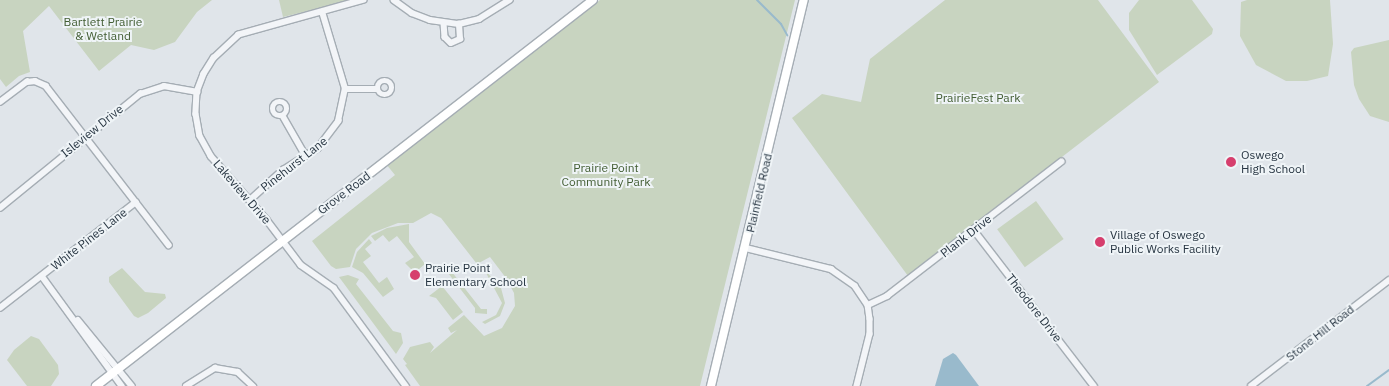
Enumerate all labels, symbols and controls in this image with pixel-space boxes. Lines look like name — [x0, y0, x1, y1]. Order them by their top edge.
park label: Bartlett Prairie & Wetland — [64, 15, 142, 43]
park label: PrairieFest Park — [936, 91, 1020, 105]
street label: Isleview Drive — [58, 102, 126, 160]
street label: Pinehurst Lane — [258, 134, 330, 194]
place label: Oswego High School — [1241, 148, 1305, 176]
street label: Plainfield Road — [743, 152, 775, 234]
marker: Oswego High School — [1225, 156, 1237, 168]
street label: Lakeview Drive — [210, 157, 274, 227]
park label: Prairie Point Community Park — [561, 161, 651, 189]
street label: Grove Road — [315, 169, 373, 217]
street label: White Pines Lane — [48, 205, 130, 273]
street label: Plank Drive — [938, 212, 994, 260]
place label: Village of Oswego Public Works Facility — [1110, 228, 1221, 256]
marker: Village of Oswego Public Works Facility — [1094, 236, 1106, 248]
place label: Prairie Point Elementary School — [425, 261, 526, 289]
marker: Prairie Point Elementary School — [409, 269, 421, 281]
street label: Theodore Drive — [1003, 271, 1065, 345]
street label: Stone Hill Road — [1283, 302, 1357, 364]

